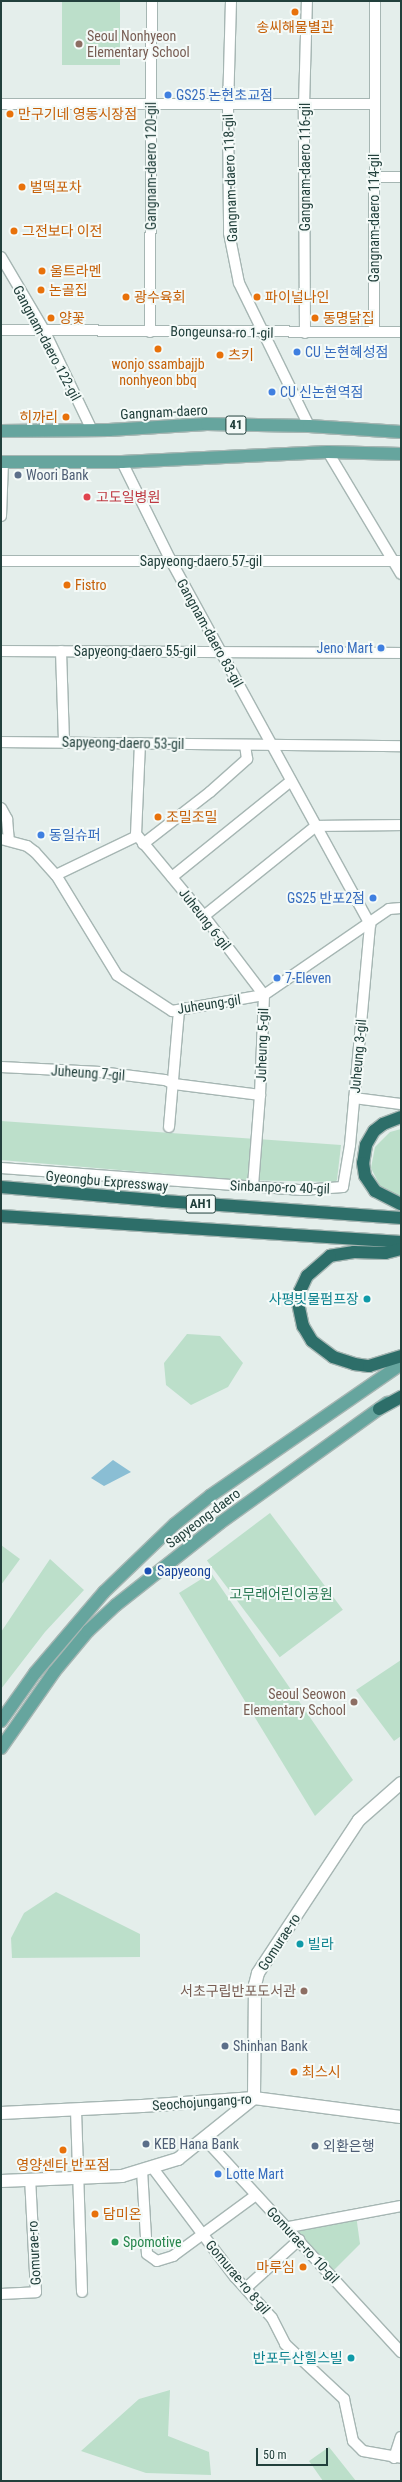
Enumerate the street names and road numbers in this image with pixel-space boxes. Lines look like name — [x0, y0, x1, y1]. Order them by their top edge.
street label: Gangnam-daero 120-gil — [143, 102, 159, 230]
street label: Gangnam-daero 116-gil — [297, 103, 313, 231]
street label: Gangnam-daero 118-gil — [219, 114, 241, 242]
street label: Gangnam-daero 114-gil — [366, 154, 382, 282]
street label: Gangnam-daero 122-gil — [9, 282, 85, 404]
street label: Bongeunsa-ro 1-gil — [170, 323, 274, 341]
street label: Gangnam-daero — [120, 401, 208, 423]
road number: 41 — [225, 414, 247, 436]
street label: Sapyeong-daero 57-gil — [140, 553, 262, 569]
street label: Gangnam-daero 83-gil — [173, 576, 247, 690]
street label: Sapyeong-daero 55-gil — [74, 643, 196, 659]
street label: Sapyeong-daero 53-gil — [62, 734, 184, 752]
street label: Juheung 6-gil — [176, 885, 234, 953]
street label: Juheung-gil — [176, 991, 242, 1017]
street label: Juheung 5-gil — [252, 1008, 272, 1082]
street label: Juheung 3-gil — [346, 1018, 370, 1094]
street label: Juheung 7-gil — [50, 1062, 126, 1084]
street label: Gyeongbu Expressway — [45, 1167, 169, 1195]
street label: Sinbanpo-ro 40-gil — [230, 1177, 330, 1197]
road number: AH1 — [185, 1193, 217, 1215]
street label: Sapyeong-daero — [163, 1485, 243, 1551]
street label: Gomurae-ro — [254, 1910, 304, 1974]
street label: Seochojungang-ro — [152, 2090, 252, 2114]
street label: Gomurae-ro 10-gil — [263, 2203, 343, 2287]
street label: Gomurae-ro — [24, 2220, 44, 2286]
street label: Gomurae-ro 8-gil — [202, 2237, 274, 2317]

